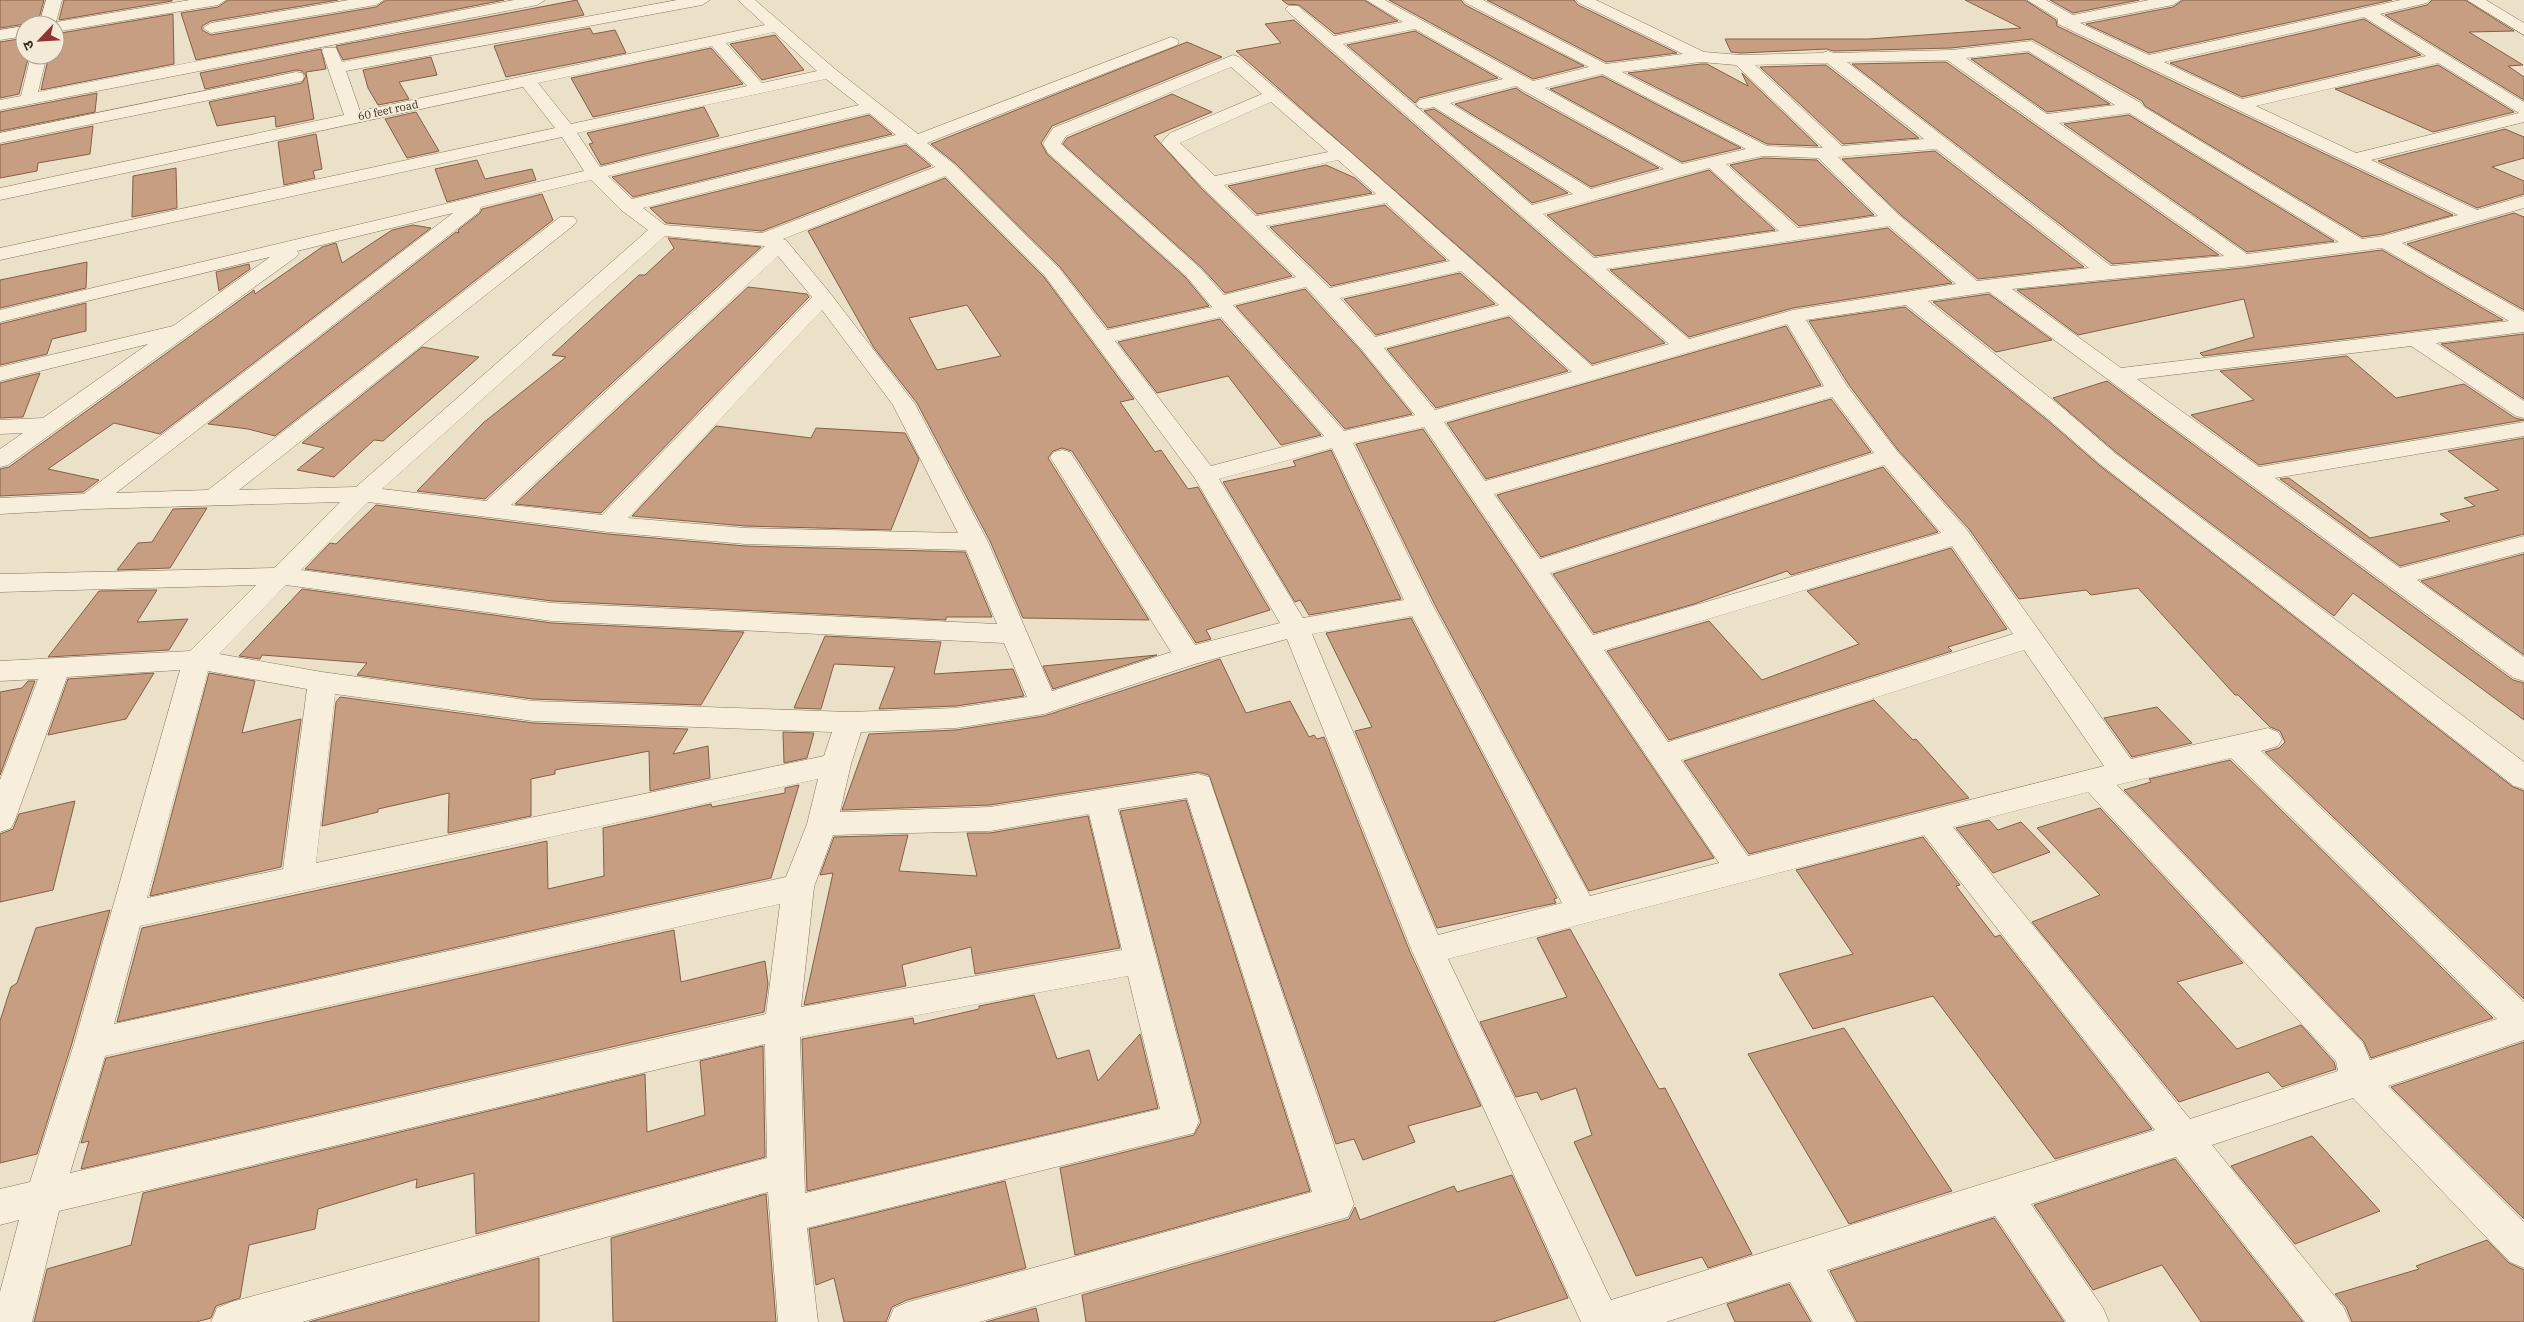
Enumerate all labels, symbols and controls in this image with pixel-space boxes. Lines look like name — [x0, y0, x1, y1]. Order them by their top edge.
north arrow — [15, 15, 65, 65]
text: उ — [18, 37, 38, 53]
street label: 60 feet road — [356, 97, 420, 123]

